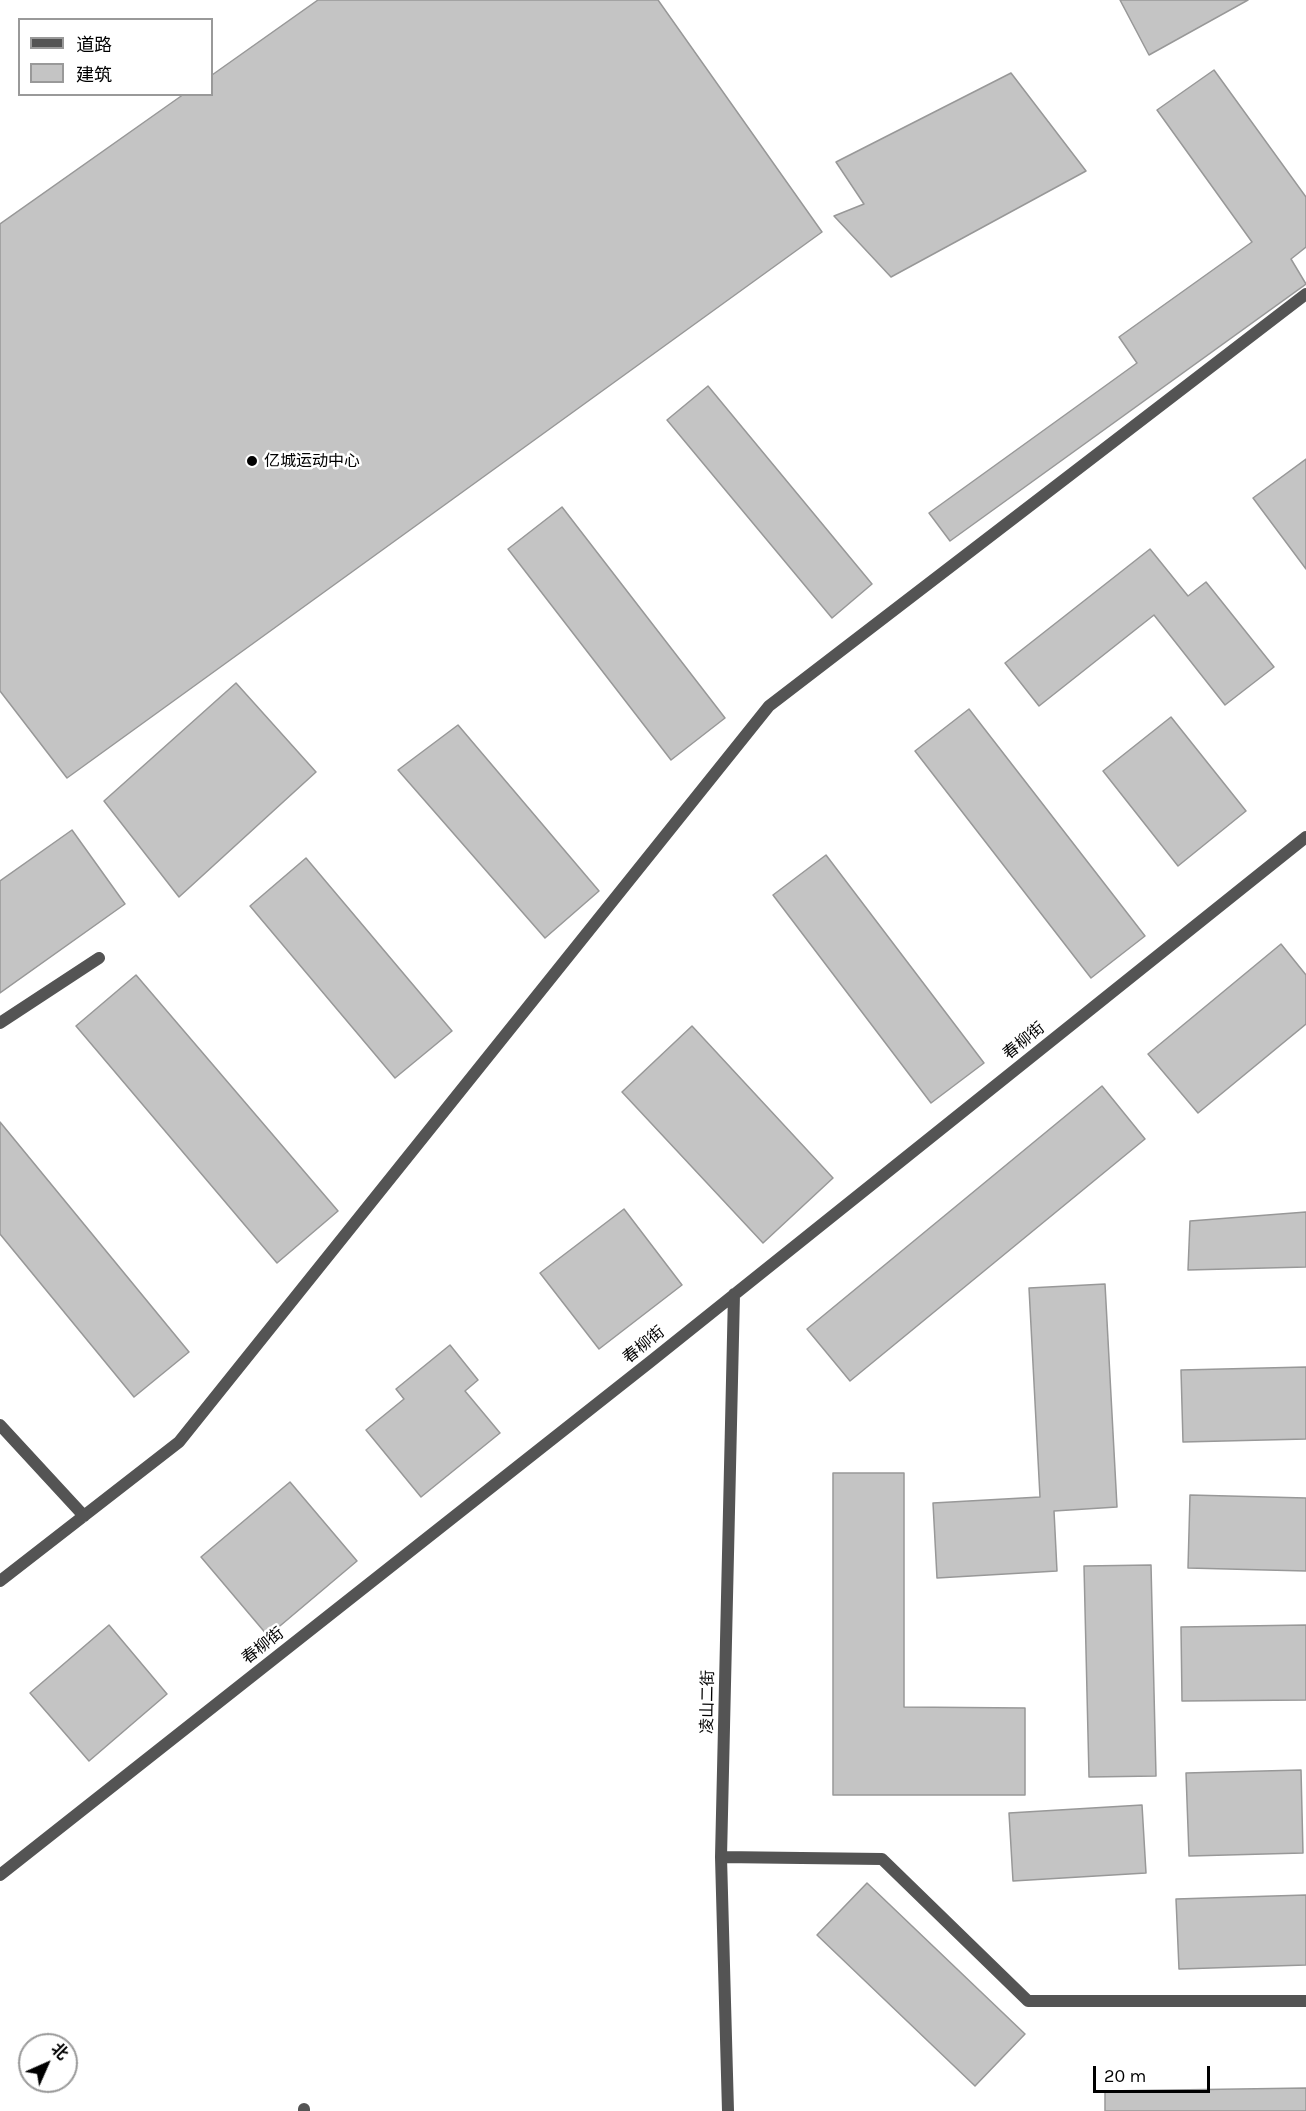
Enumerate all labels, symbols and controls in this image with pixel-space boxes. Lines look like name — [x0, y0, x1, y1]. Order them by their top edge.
legend — [18, 18, 213, 96]
text: 道路 — [76, 34, 112, 56]
text: 建筑 — [76, 64, 112, 86]
place label: 亿城运动中心 — [264, 451, 360, 471]
marker: 亿城运动中心 — [245, 454, 259, 468]
street label: 春柳街 — [999, 1018, 1049, 1064]
street label: 春柳街 — [619, 1322, 669, 1368]
street label: 春柳街 — [238, 1624, 288, 1668]
street label: 凌山二街 — [698, 1670, 718, 1734]
north arrow — [18, 2033, 78, 2093]
text: 北 — [47, 2039, 72, 2064]
scale bar — [1096, 2054, 1213, 2092]
text: 20 m — [1104, 2065, 1146, 2087]

